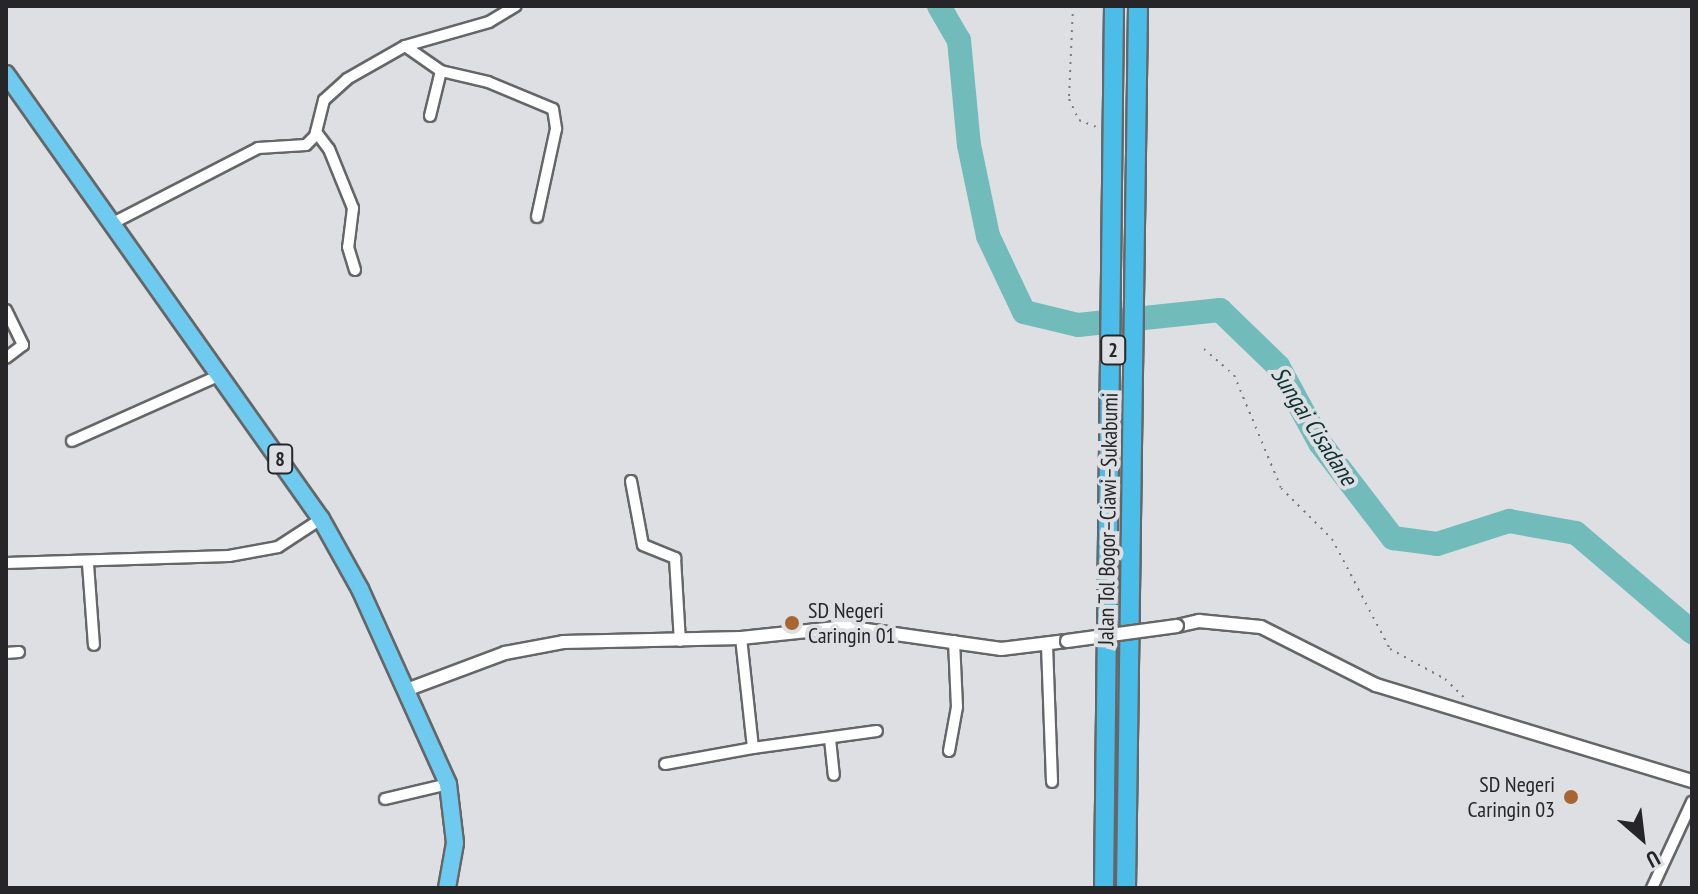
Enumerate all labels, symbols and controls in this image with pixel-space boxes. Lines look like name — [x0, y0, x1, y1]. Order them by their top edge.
road number: 2 — [1099, 334, 1127, 366]
water label: Sungai Cisadane — [1265, 361, 1363, 491]
street label: Jalan Tol Bogor–Ciawi–Sukabumi — [1093, 392, 1123, 646]
road number: 8 — [266, 443, 294, 475]
place label: SD Negeri Caringin 01 — [808, 597, 895, 648]
marker: SD Negeri Caringin 01 — [783, 614, 801, 632]
place label: SD Negeri Caringin 03 — [1468, 771, 1555, 822]
marker: SD Negeri Caringin 03 — [1562, 788, 1580, 806]
north arrow — [1602, 798, 1682, 878]
text: U — [1642, 844, 1665, 874]

